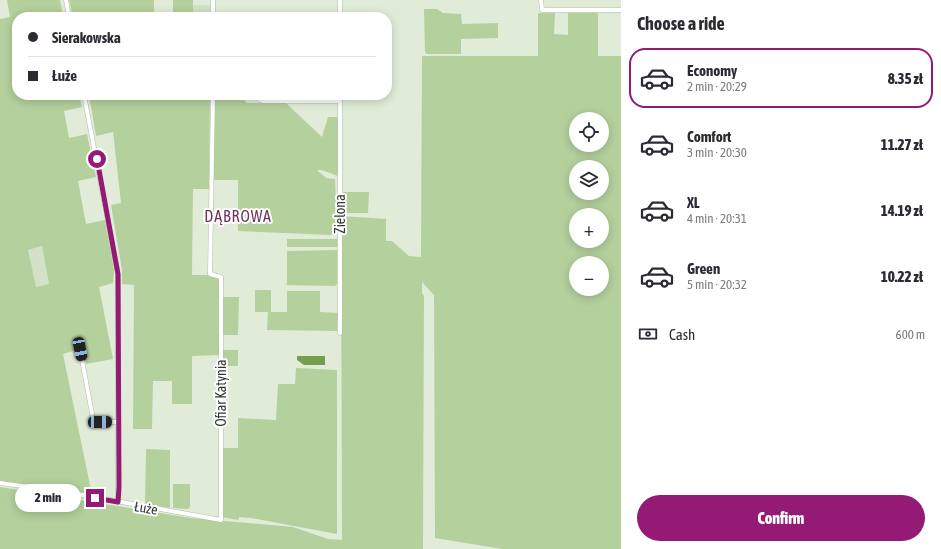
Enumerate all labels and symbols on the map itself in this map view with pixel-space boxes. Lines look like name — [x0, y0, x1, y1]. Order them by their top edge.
route start — [88, 150, 106, 168]
street label: Zielona — [332, 194, 348, 234]
district label: DĄBROWA — [204, 207, 272, 226]
car — [72, 336, 88, 362]
street label: Ofiar Katynia — [213, 359, 229, 427]
car — [88, 416, 112, 428]
callout: 2 min — [15, 484, 81, 512]
route end — [86, 489, 104, 507]
street label: Łuże — [133, 498, 159, 518]

